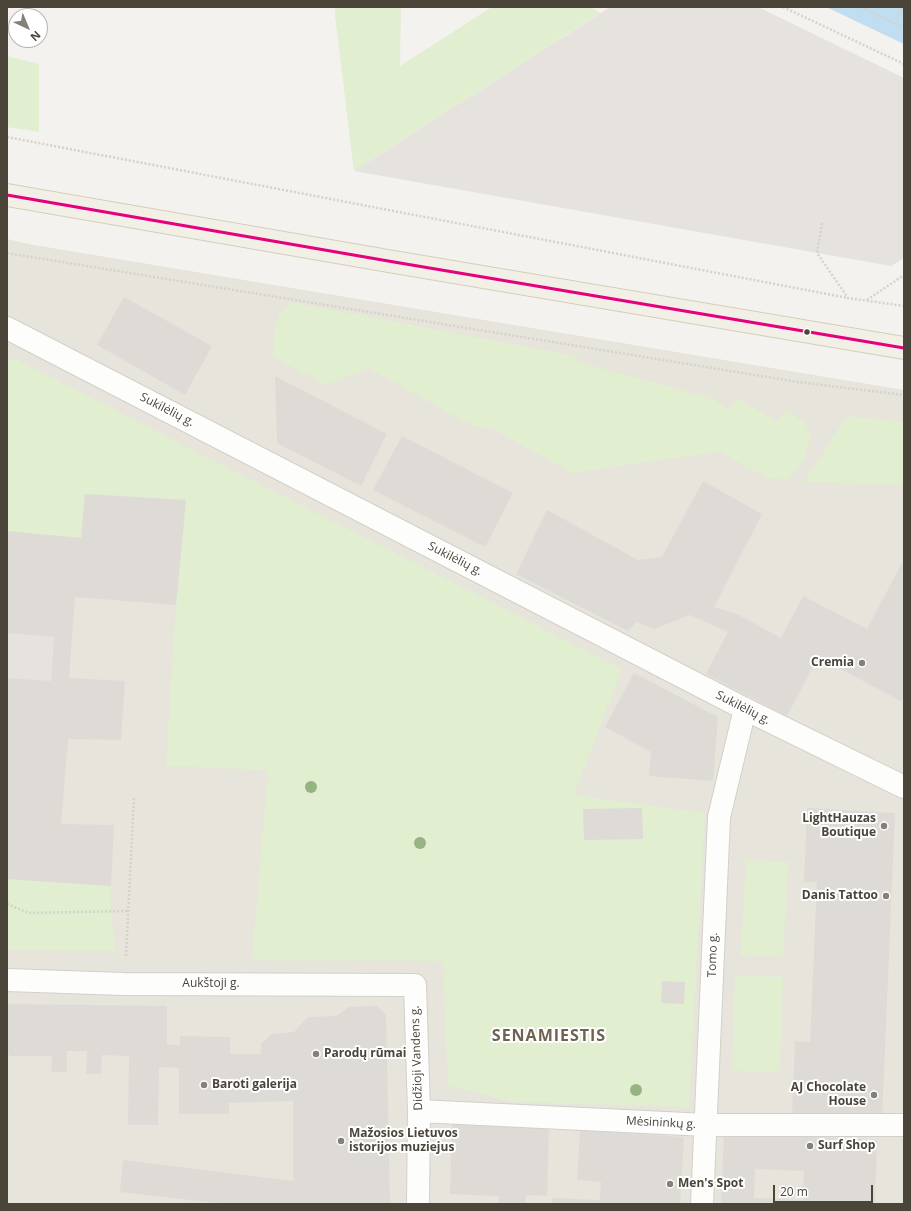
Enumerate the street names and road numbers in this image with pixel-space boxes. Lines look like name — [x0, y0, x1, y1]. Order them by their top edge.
street label: Sukilėlių g. — [137, 390, 197, 430]
street label: Sukilėlių g. — [425, 539, 485, 579]
street label: Sukilėlių g. — [713, 688, 773, 728]
street label: Tomo g. — [705, 932, 721, 978]
street label: Aukštoji g. — [182, 977, 240, 991]
street label: Didžioji Vandens g. — [408, 1005, 426, 1111]
street label: Mėsininkų g. — [625, 1114, 697, 1132]

